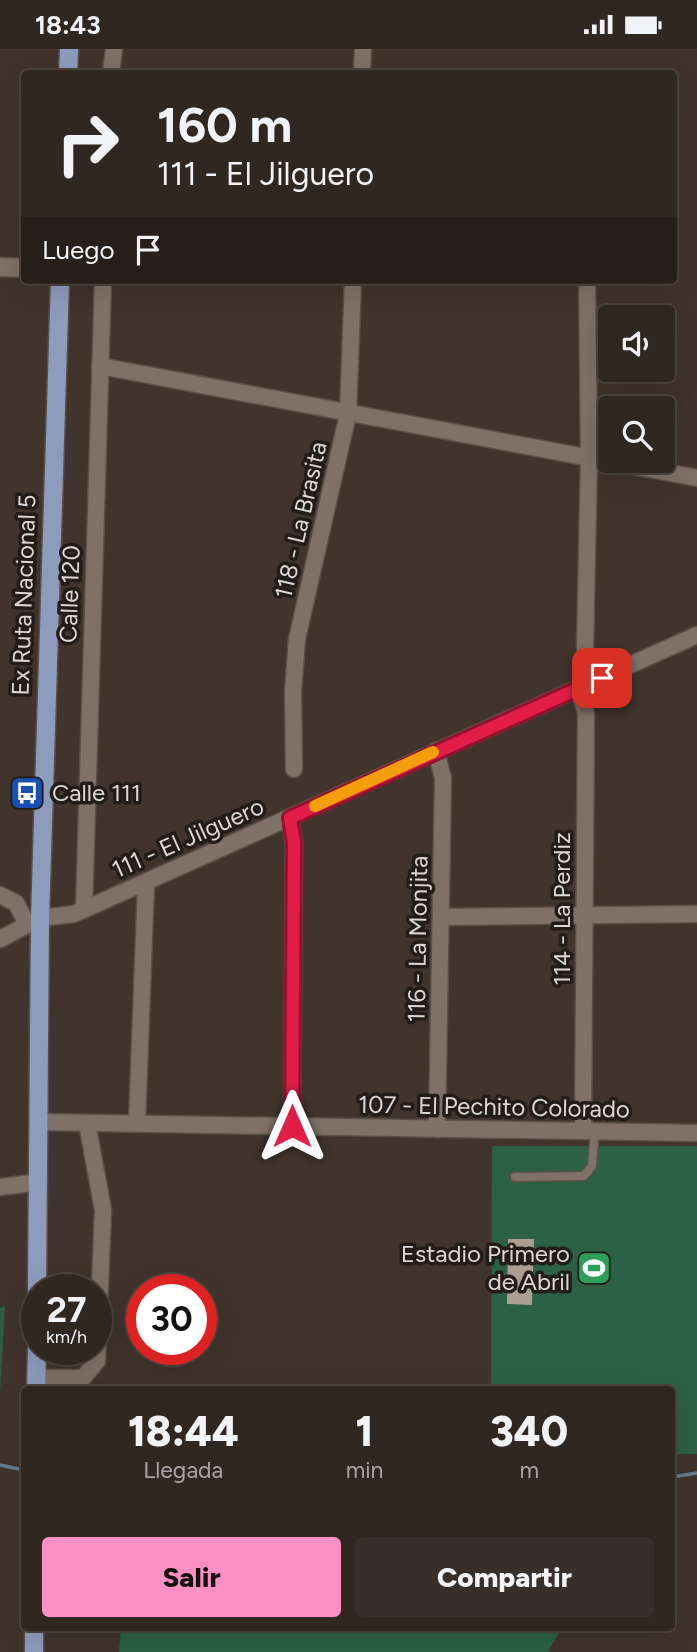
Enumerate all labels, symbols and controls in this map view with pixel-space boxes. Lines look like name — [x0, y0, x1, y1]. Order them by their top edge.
text: 18:43 — [35, 9, 101, 41]
text: 160 m — [157, 95, 292, 154]
icon: right — [42, 98, 133, 189]
text: 111 - El Jilguero — [157, 155, 374, 193]
icon: arrive — [129, 231, 167, 269]
text: Luego — [42, 234, 115, 266]
map controls — [598, 305, 675, 473]
button: sound — [598, 305, 675, 382]
button: search — [598, 396, 675, 473]
street label: 118 - La Brasita — [268, 439, 333, 601]
street label: Ex Ruta Nacional 5 — [6, 494, 41, 696]
street label: Calle 120 — [53, 545, 86, 643]
pin — [572, 648, 632, 708]
icon: arrive — [583, 659, 621, 697]
bus stop icon: Calle 111 — [8, 774, 46, 812]
place label: Calle 111 — [52, 778, 141, 807]
street label: 111 - El Jilguero — [108, 791, 268, 884]
street label: 114 - La Perdiz — [547, 832, 576, 986]
street label: 116 - La Monjita — [402, 855, 433, 1023]
position arrow — [255, 1089, 329, 1163]
street label: 107 - El Pechito Colorado — [358, 1090, 630, 1123]
place label: Estadio Primero de Abril — [401, 1239, 570, 1296]
sports icon: Estadio Primero de Abril — [575, 1249, 613, 1287]
speed limit sign: 30 — [126, 1274, 217, 1365]
text: 27 — [47, 1289, 86, 1331]
text: km/h — [46, 1326, 87, 1348]
text: 18:44 — [128, 1406, 239, 1457]
text: 1 — [356, 1406, 373, 1457]
text: 340 — [490, 1406, 568, 1457]
text: Llegada — [143, 1456, 223, 1484]
text: min — [346, 1456, 383, 1484]
text: m — [519, 1456, 539, 1484]
button: Salir — [42, 1537, 341, 1617]
button: Compartir — [355, 1537, 654, 1617]

